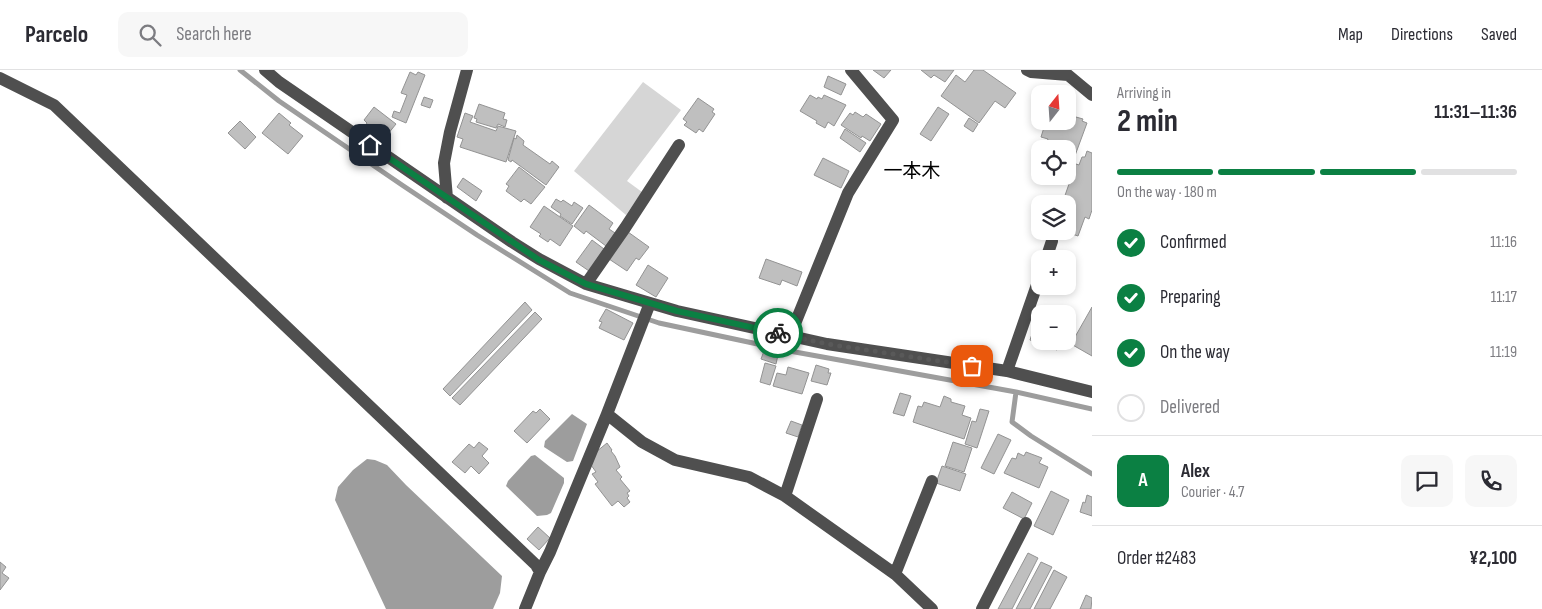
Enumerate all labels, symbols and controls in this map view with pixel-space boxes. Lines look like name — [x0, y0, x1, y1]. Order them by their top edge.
search box — [118, 12, 468, 57]
text: Parcelo — [25, 20, 88, 49]
icon: search — [136, 21, 164, 49]
text: Search here — [176, 23, 252, 46]
text: Map — [1338, 24, 1363, 45]
text: Directions — [1391, 24, 1453, 45]
text: Saved — [1481, 24, 1517, 45]
text: Arriving in — [1117, 84, 1171, 103]
north arrow — [1031, 85, 1076, 130]
map controls — [1031, 85, 1076, 350]
text: 11:31–11:36 — [1434, 101, 1517, 124]
text: 2 min — [1117, 102, 1178, 141]
pin — [349, 124, 391, 166]
icon: home — [356, 131, 384, 159]
button: locate — [1031, 140, 1076, 185]
district label: 一本木 — [883, 160, 941, 183]
text: On the way · 180 m — [1117, 183, 1217, 202]
button: layers — [1031, 195, 1076, 240]
icon: check — [1117, 229, 1145, 257]
text: Confirmed — [1160, 231, 1227, 254]
text: 11:16 — [1490, 233, 1517, 252]
button: + — [1031, 250, 1076, 295]
icon: check — [1117, 284, 1145, 312]
text: Preparing — [1160, 286, 1221, 309]
text: 11:17 — [1491, 288, 1517, 307]
button: − — [1031, 305, 1076, 350]
courier — [753, 308, 803, 358]
icon: bike — [764, 319, 792, 347]
icon: check — [1117, 339, 1145, 367]
text: On the way — [1160, 341, 1230, 364]
text: 11:19 — [1490, 343, 1517, 362]
pin — [951, 345, 993, 387]
icon: bag — [958, 352, 986, 380]
text: Delivered — [1160, 396, 1220, 419]
button: chat — [1401, 455, 1453, 507]
button: phone — [1465, 455, 1517, 507]
text: Alex — [1181, 460, 1210, 483]
text: A — [1138, 469, 1148, 492]
text: Courier · 4.7 — [1181, 483, 1244, 502]
text: Order #2483 — [1117, 547, 1196, 570]
text: ¥2,100 — [1469, 547, 1517, 570]

